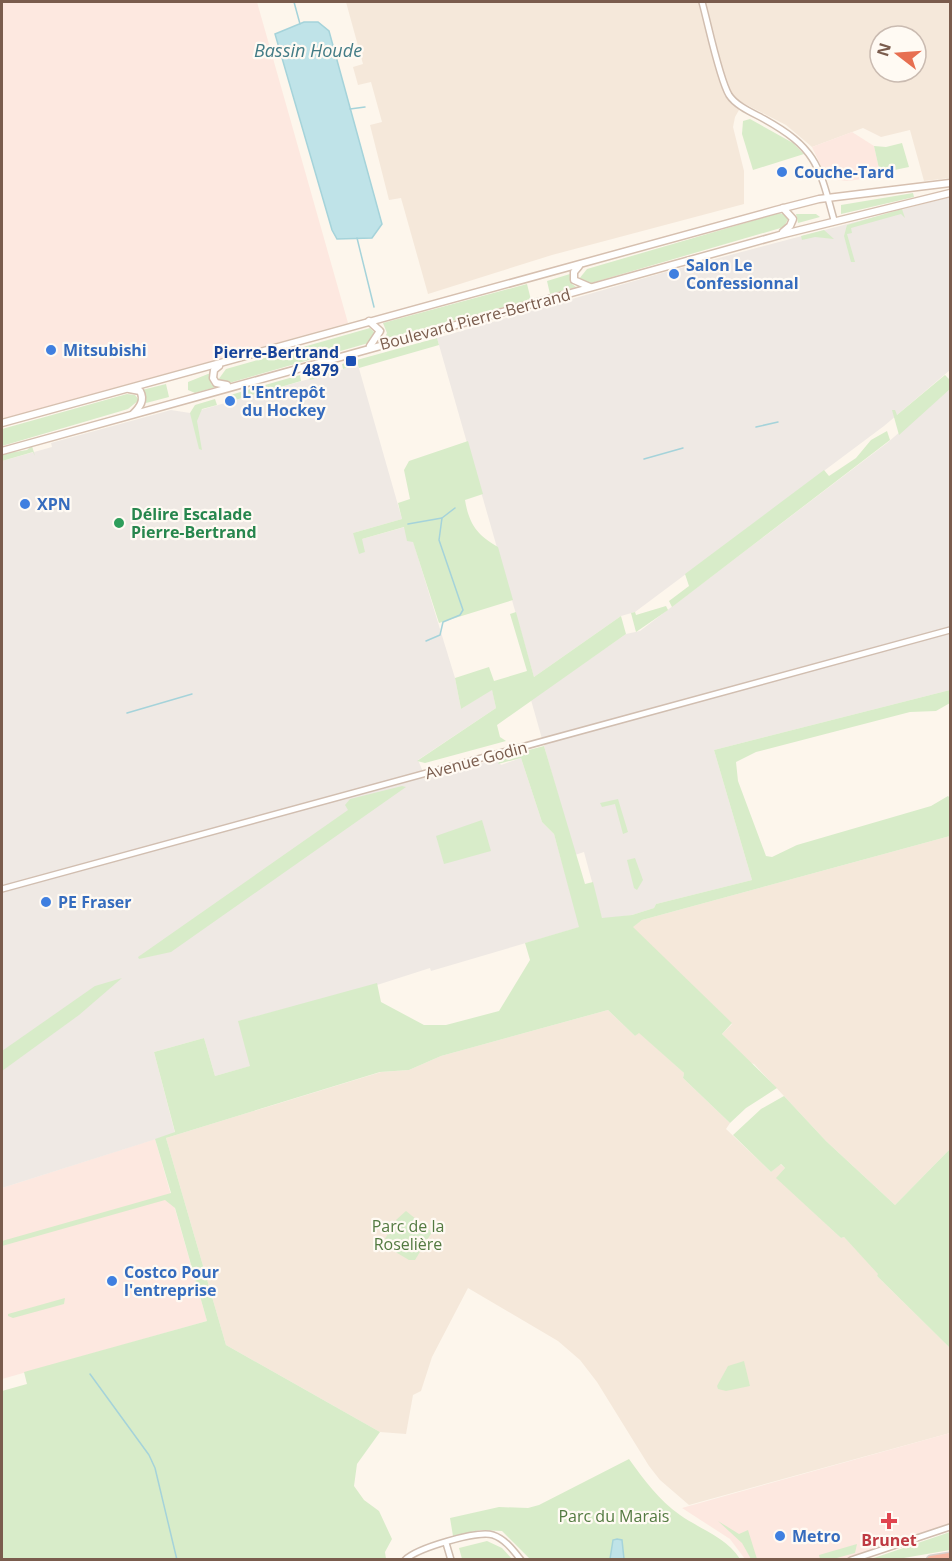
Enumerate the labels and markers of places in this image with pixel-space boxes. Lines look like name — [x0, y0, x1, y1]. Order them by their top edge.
place label: Couche-Tard — [794, 161, 894, 183]
marker: Couche-Tard — [775, 165, 789, 179]
place label: Salon Le Confessionnal — [686, 254, 799, 294]
marker: Salon Le Confessionnal — [667, 267, 681, 281]
place label: Mitsubishi — [63, 339, 147, 361]
place label: Pierre-Bertrand / 4879 — [214, 341, 339, 381]
marker: Mitsubishi — [44, 343, 58, 357]
marker: Pierre-Bertrand / 4879 — [344, 354, 358, 368]
place label: L'Entrepôt du Hockey — [242, 381, 327, 421]
marker: L'Entrepôt du Hockey — [223, 394, 237, 408]
place label: XPN — [37, 493, 71, 515]
marker: XPN — [18, 497, 32, 511]
place label: Délire Escalade Pierre-Bertrand — [131, 503, 257, 543]
marker: Délire Escalade Pierre-Bertrand — [112, 516, 126, 530]
place label: PE Fraser — [58, 891, 132, 913]
marker: PE Fraser — [39, 895, 53, 909]
place label: Costco Pour l'entreprise — [124, 1261, 219, 1301]
marker: Costco Pour l'entreprise — [105, 1274, 119, 1288]
marker: Brunet — [882, 1514, 896, 1528]
place label: Metro — [792, 1525, 841, 1547]
marker: Metro — [773, 1529, 787, 1543]
place label: Brunet — [861, 1529, 917, 1551]

